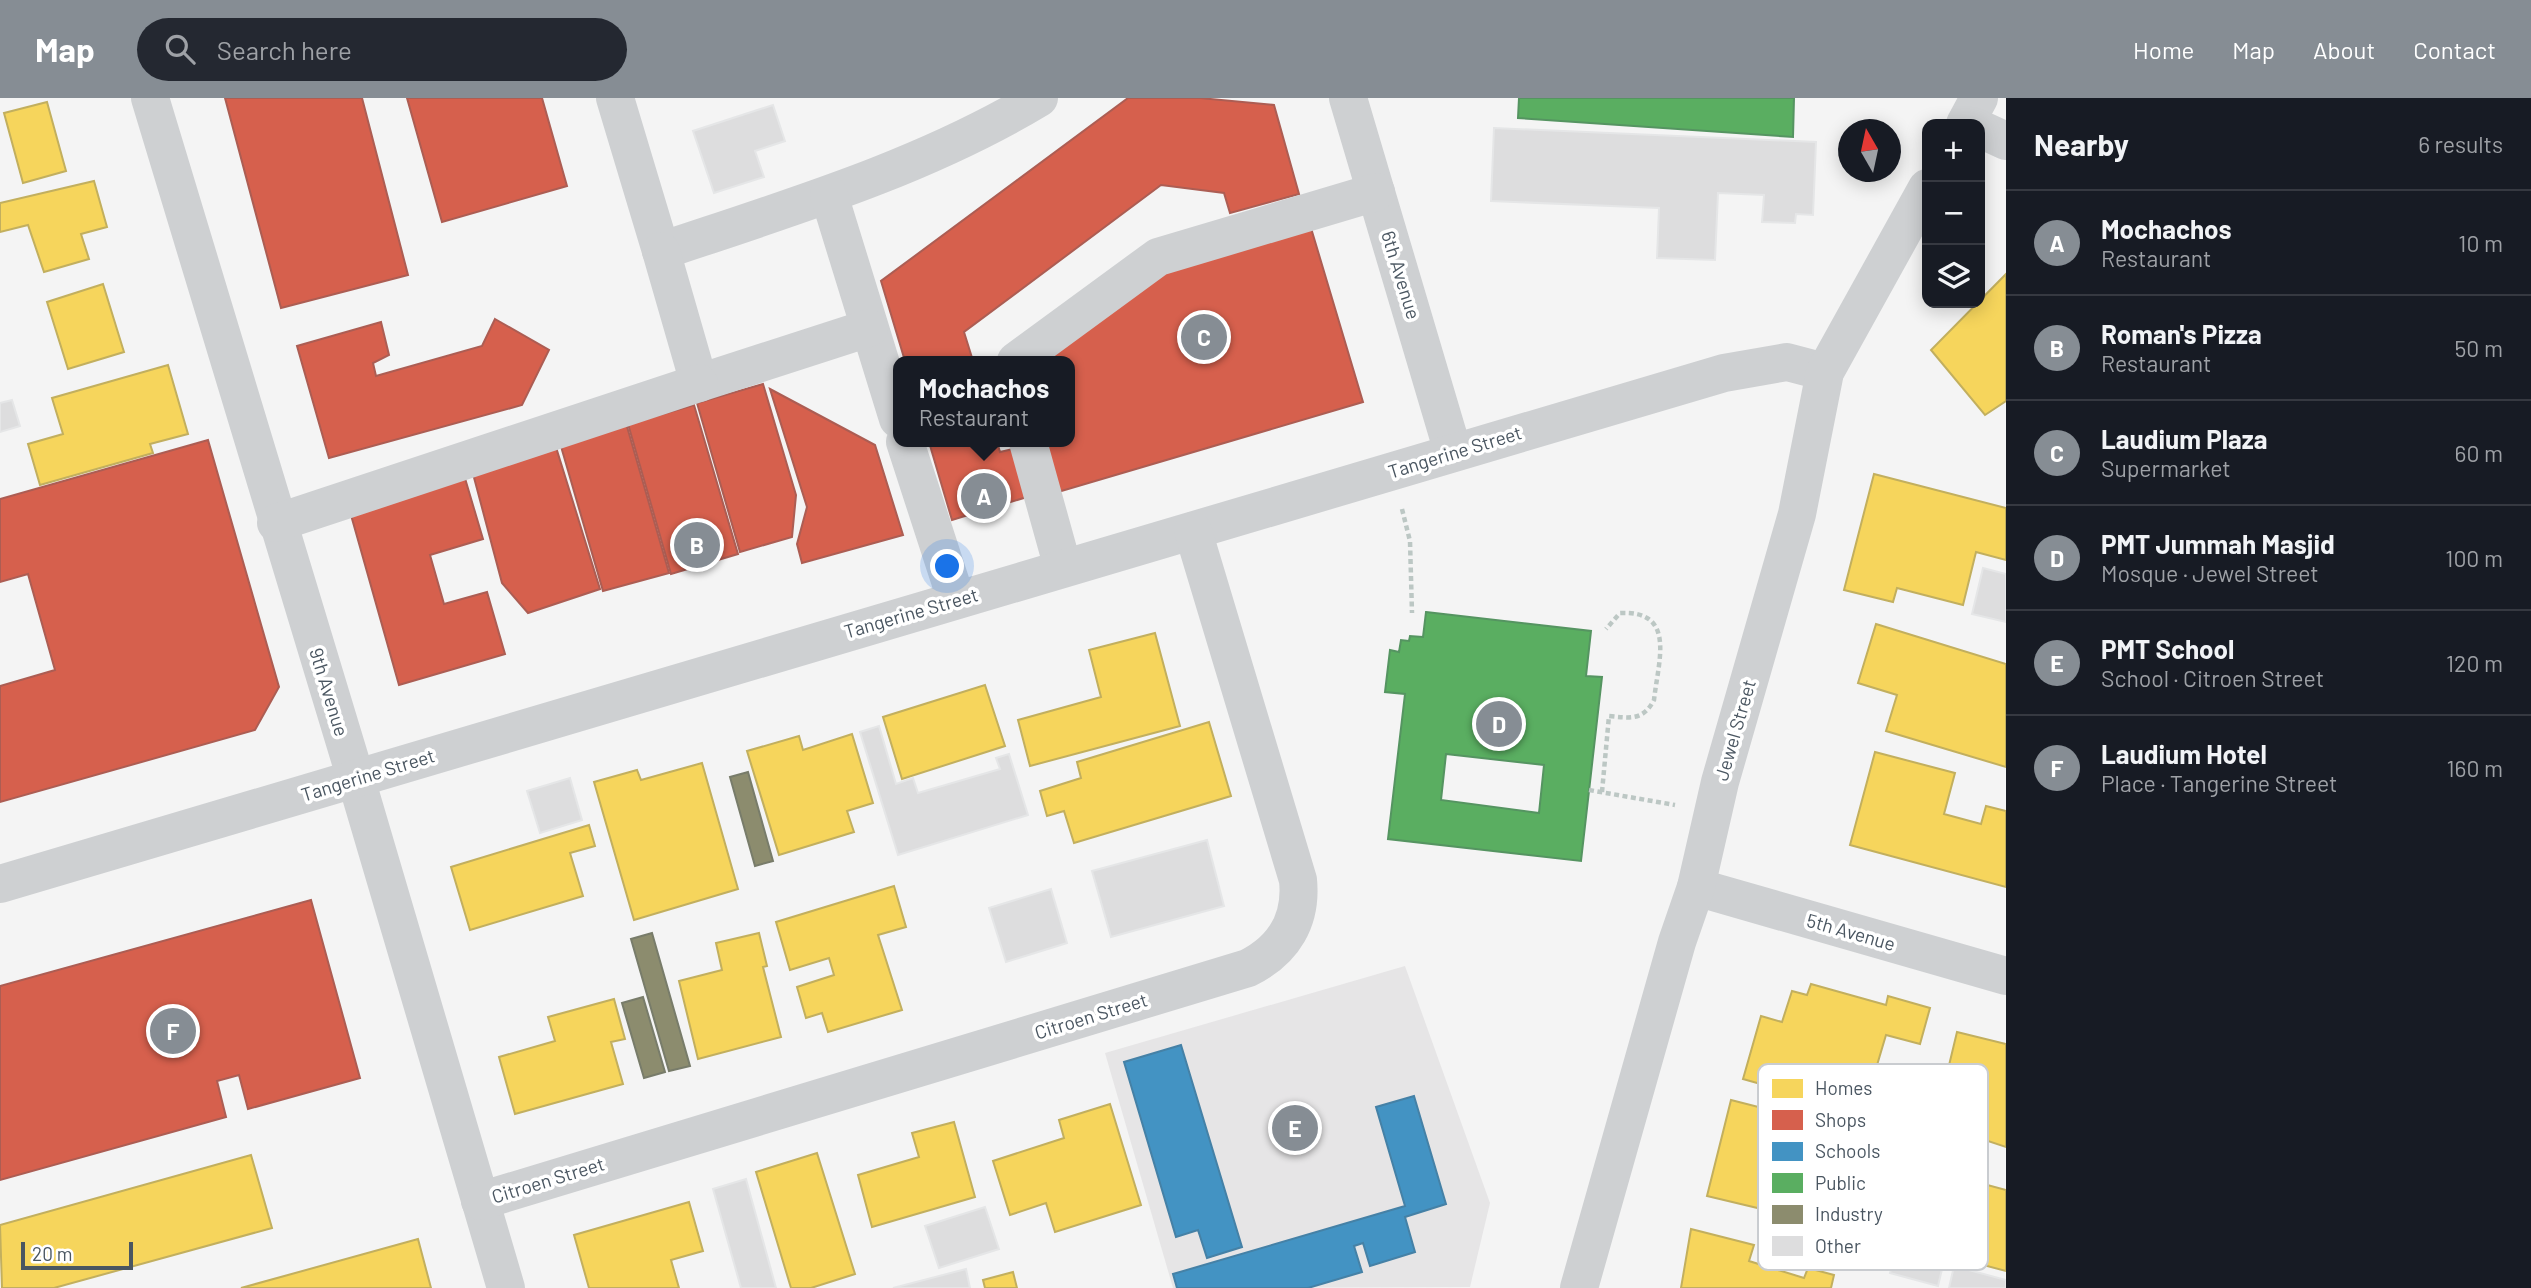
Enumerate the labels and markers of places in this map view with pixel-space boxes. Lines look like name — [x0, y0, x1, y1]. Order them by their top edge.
pin: C — [1181, 311, 1227, 363]
pin: A — [961, 470, 1007, 522]
pin: B — [674, 519, 720, 571]
pin: D — [1476, 698, 1522, 750]
pin: F — [150, 1005, 196, 1057]
pin: E — [1272, 1102, 1318, 1154]

